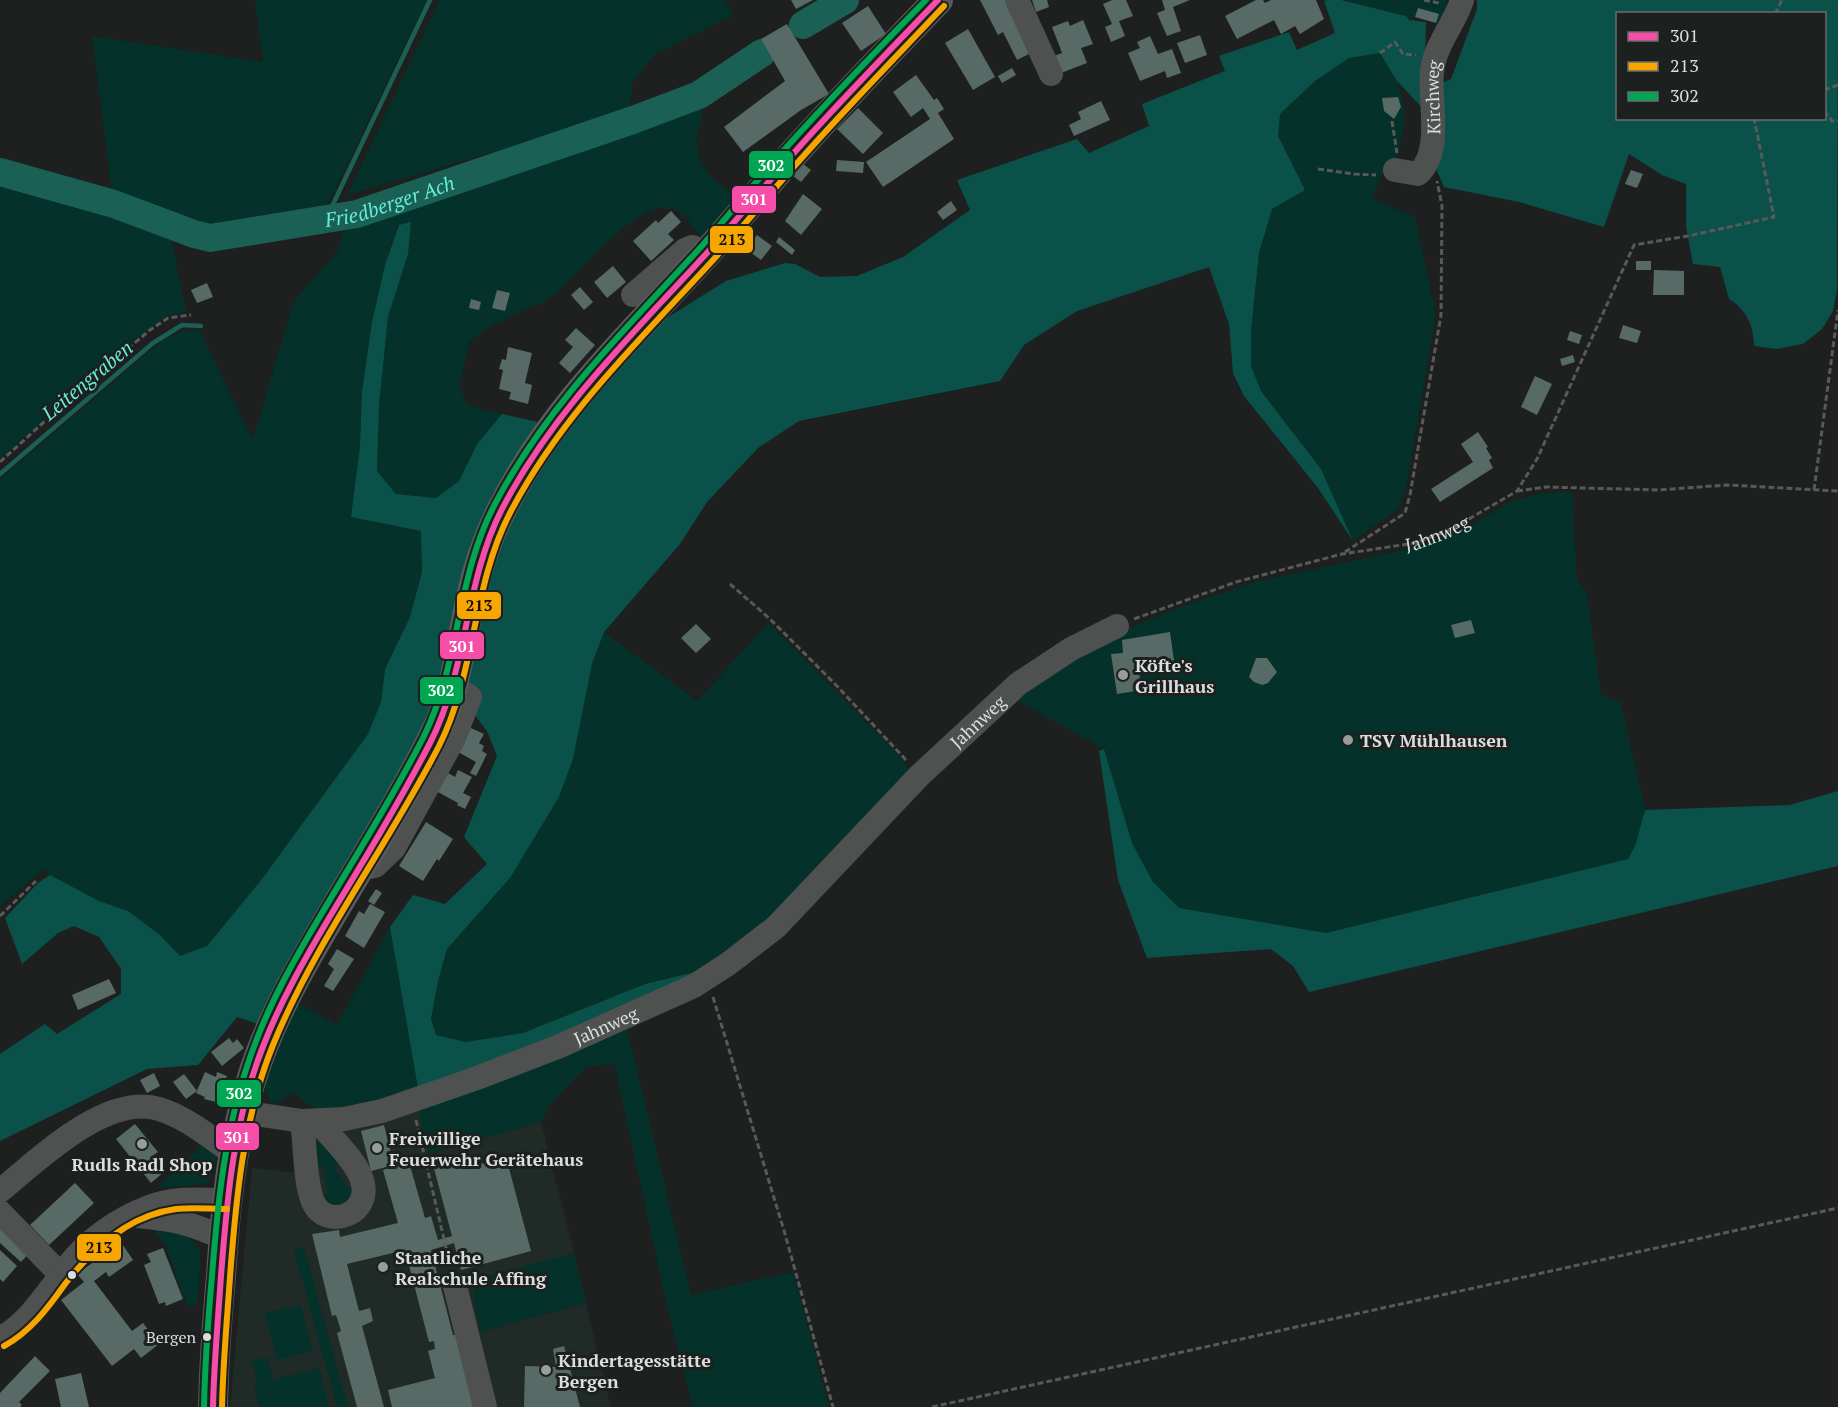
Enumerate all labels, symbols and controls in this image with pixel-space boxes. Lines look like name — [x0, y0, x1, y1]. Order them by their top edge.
legend — [1616, 12, 1826, 120]
text: 301 — [1670, 23, 1699, 47]
text: 213 — [1670, 53, 1699, 77]
street label: Kirchweg — [1419, 57, 1446, 135]
text: 302 — [1670, 83, 1699, 107]
line badge: 302 — [748, 150, 794, 179]
text: 302 — [757, 154, 785, 176]
water label: Friedberger Ach — [322, 168, 458, 233]
line badge: 301 — [731, 185, 777, 214]
text: 301 — [740, 188, 768, 210]
line badge: 213 — [709, 225, 754, 254]
text: 213 — [718, 228, 746, 250]
water label: Leitengraben — [35, 334, 138, 427]
street label: Jahnweg — [1403, 509, 1474, 556]
line badge: 213 — [456, 591, 502, 620]
text: 213 — [465, 594, 493, 616]
line badge: 301 — [439, 631, 485, 660]
text: 301 — [448, 635, 476, 657]
place label: Köfte's Grillhaus — [1135, 653, 1214, 698]
marker: Köfte's Grillhaus — [1116, 668, 1130, 682]
line badge: 302 — [419, 676, 464, 705]
text: 302 — [427, 679, 455, 701]
street label: Jahnweg — [945, 689, 1011, 753]
place label: TSV Mühlhausen — [1360, 728, 1508, 752]
marker: TSV Mühlhausen — [1341, 733, 1355, 747]
street label: Jahnweg — [570, 1001, 642, 1050]
line badge: 302 — [216, 1079, 262, 1108]
text: 302 — [225, 1082, 253, 1104]
line badge: 301 — [215, 1122, 260, 1151]
text: 301 — [223, 1126, 251, 1148]
place label: Freiwillige Feuerwehr Gerätehaus — [389, 1126, 583, 1171]
marker: Rudls Radl Shop — [135, 1137, 149, 1151]
marker: Freiwillige Feuerwehr Gerätehaus — [370, 1141, 384, 1155]
place label: Rudls Radl Shop — [72, 1152, 212, 1176]
line badge: 213 — [76, 1233, 122, 1262]
text: 213 — [85, 1236, 113, 1258]
place label: Staatliche Realschule Affing — [395, 1245, 547, 1290]
marker: Staatliche Realschule Affing — [376, 1260, 390, 1274]
unlabelled marker — [66, 1269, 78, 1281]
place label: Bergen — [146, 1326, 196, 1348]
marker: Bergen — [201, 1331, 213, 1343]
place label: Kindertagesstätte Bergen — [558, 1348, 711, 1393]
marker: Kindertagesstätte Bergen — [539, 1363, 553, 1377]

